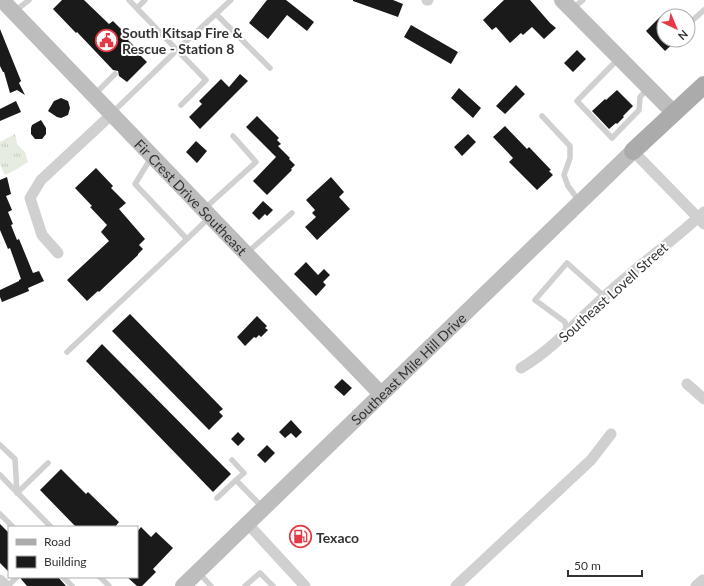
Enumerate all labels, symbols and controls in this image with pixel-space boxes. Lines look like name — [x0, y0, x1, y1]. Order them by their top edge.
north arrow — [656, 8, 696, 48]
place label: South Kitsap Fire & Rescue - Station 8 — [122, 24, 243, 57]
public building icon: South Kitsap Fire & Rescue - Station 8 — [93, 27, 119, 53]
text: N — [676, 28, 691, 43]
street label: Fir Crest Drive Southeast — [132, 135, 251, 258]
street label: Southeast Lovell Street — [555, 238, 671, 346]
street label: Southeast Mile Hill Drive — [347, 309, 469, 428]
fuel station icon: Texaco — [288, 524, 314, 550]
legend — [8, 526, 138, 578]
place label: Texaco — [316, 529, 359, 546]
text: Road — [44, 534, 71, 549]
scale bar — [568, 552, 642, 578]
text: Building — [44, 554, 87, 569]
text: 50 m — [574, 558, 601, 573]

